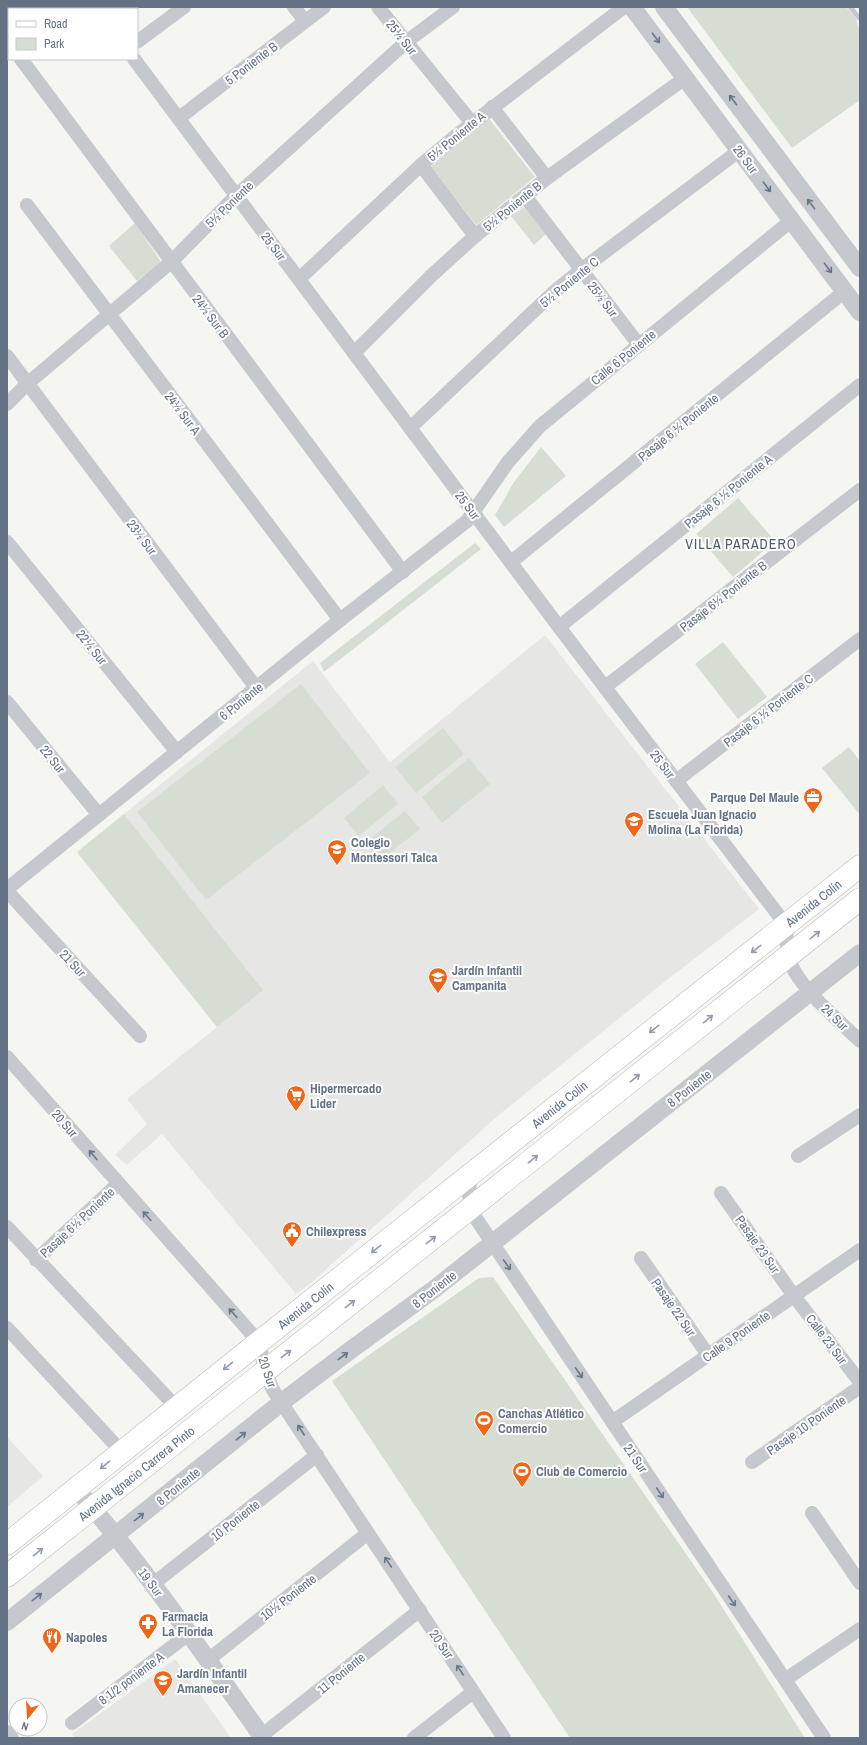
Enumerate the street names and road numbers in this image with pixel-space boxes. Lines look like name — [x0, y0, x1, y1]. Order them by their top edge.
street label: 25½ Sur — [382, 16, 421, 59]
street label: 5 Poniente B — [222, 38, 281, 89]
street label: 5½ Poniente A — [424, 107, 490, 165]
street label: 26 Sur — [729, 142, 762, 177]
street label: 5½ Poniente — [202, 177, 257, 231]
street label: 5½ Poniente B — [480, 178, 545, 235]
street label: 25 Sur — [257, 229, 290, 264]
street label: 5½ Poniente C — [536, 253, 603, 311]
street label: 25½ Sur — [584, 278, 622, 321]
street label: 24½ Sur B — [189, 291, 233, 342]
street label: Calle 6 Poniente — [587, 326, 659, 389]
street label: 24½ Sur A — [161, 388, 205, 439]
street label: Pasaje 6 ½ Poniente — [635, 390, 722, 465]
street label: Pasaje 6 ½ Poniente A — [681, 450, 776, 532]
street label: 25 Sur — [451, 488, 484, 523]
street label: 23½ Sur — [123, 516, 161, 559]
street label: Pasaje 6½ Poniente B — [676, 557, 770, 636]
street label: 22½ Sur — [72, 626, 111, 669]
street label: Pasaje 6 ½ Poniente C — [720, 670, 817, 751]
street label: 6 Poniente — [216, 679, 267, 724]
street label: 22 Sur — [36, 742, 69, 777]
street label: 25 Sur — [646, 747, 679, 782]
street label: Avenida Colín — [781, 876, 845, 931]
street label: 21 Sur — [56, 946, 90, 981]
street label: 24 Sur — [817, 1000, 852, 1035]
street label: 8 Poniente — [664, 1066, 715, 1111]
street label: Avenida Colín — [527, 1077, 591, 1133]
street label: 20 Sur — [48, 1106, 82, 1141]
street label: Pasaje 6½ Poniente — [36, 1183, 118, 1261]
street label: Pasaje 23 Sur — [731, 1212, 784, 1277]
street label: 8 Poniente — [409, 1267, 460, 1312]
street label: Pasaje 22 Sur — [647, 1275, 700, 1340]
street label: Avenida Colín — [273, 1278, 337, 1334]
street label: Calle 9 Poniente — [699, 1307, 773, 1366]
street label: Calle 23 Sur — [802, 1311, 851, 1368]
street label: 20 Sur — [254, 1355, 281, 1390]
street label: Pasaje 10 Poniente — [763, 1392, 849, 1459]
street label: Avenida Ignacio Carrera Pinto — [74, 1422, 198, 1526]
street label: 21 Sur — [620, 1441, 652, 1476]
street label: 8 Poniente — [153, 1464, 204, 1509]
street label: 10 Poniente — [207, 1496, 263, 1545]
street label: 19 Sur — [134, 1565, 167, 1600]
street label: 10½ Poniente — [257, 1570, 320, 1625]
street label: 20 Sur — [426, 1627, 458, 1662]
street label: 8 1/2 poniente A — [95, 1648, 168, 1709]
street label: 11 Poniente — [314, 1649, 369, 1698]

